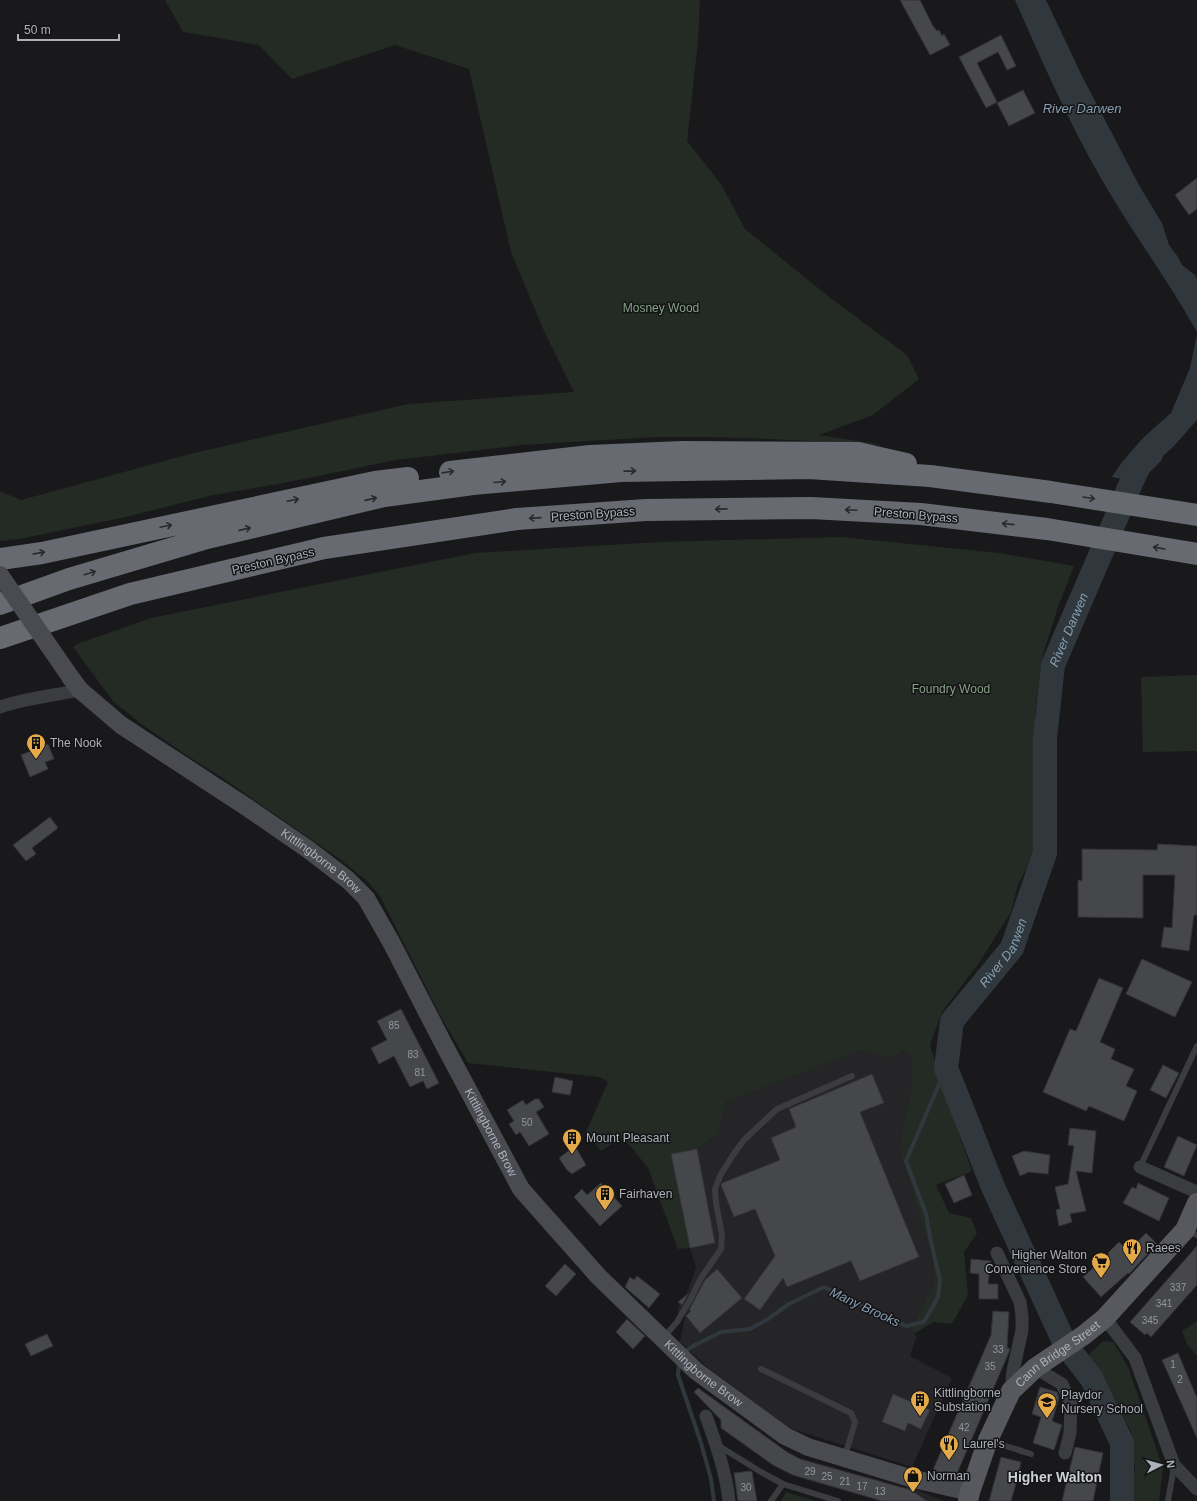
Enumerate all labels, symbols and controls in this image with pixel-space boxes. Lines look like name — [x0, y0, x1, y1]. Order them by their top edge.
scale bar — [18, 16, 119, 42]
text: 50 m — [24, 23, 51, 37]
water label: River Darwen — [1043, 101, 1121, 116]
park label: Mosney Wood — [623, 301, 699, 315]
one-way arrow — [623, 467, 636, 475]
one-way arrow — [441, 468, 454, 476]
one-way arrow — [493, 478, 506, 485]
one-way arrow — [1083, 494, 1096, 502]
one-way arrow — [286, 495, 299, 503]
one-way arrow — [365, 495, 378, 503]
street label: Preston Bypass — [551, 504, 635, 524]
street label: Preston Bypass — [874, 504, 958, 526]
one-way arrow — [715, 505, 728, 513]
one-way arrow — [845, 506, 858, 514]
one-way arrow — [529, 514, 542, 521]
one-way arrow — [1002, 520, 1015, 528]
one-way arrow — [159, 522, 172, 530]
one-way arrow — [238, 525, 251, 532]
one-way arrow — [1152, 544, 1165, 552]
street label: Preston Bypass — [230, 545, 316, 577]
one-way arrow — [32, 549, 45, 557]
one-way arrow — [83, 569, 96, 576]
water label: River Darwen — [1046, 590, 1091, 669]
park label: Foundry Wood — [912, 682, 990, 696]
building icon: The Nook — [25, 732, 47, 760]
place label: The Nook — [50, 736, 103, 750]
street label: Kittlingborne Brow — [278, 826, 364, 896]
water label: River Darwen — [976, 916, 1029, 990]
house number: 85 — [388, 1020, 400, 1031]
house number: 83 — [407, 1049, 419, 1060]
house number: 81 — [414, 1067, 426, 1078]
street label: Kittlingborne Brow — [462, 1086, 520, 1179]
house number: 50 — [521, 1117, 533, 1128]
building icon: Mount Pleasant — [561, 1127, 583, 1155]
place label: Mount Pleasant — [586, 1131, 670, 1145]
building icon: Fairhaven — [594, 1183, 616, 1211]
place label: Fairhaven — [619, 1187, 672, 1201]
restaurant icon: Raees — [1121, 1237, 1143, 1265]
place label: Raees — [1146, 1241, 1181, 1255]
place label: Higher Walton Convenience Store — [985, 1248, 1087, 1276]
supermarket icon: Higher Walton Convenience Store — [1090, 1251, 1112, 1279]
house number: 337 — [1170, 1282, 1187, 1293]
water label: Many Brooks — [827, 1284, 903, 1330]
house number: 341 — [1156, 1298, 1173, 1309]
house number: 345 — [1142, 1315, 1159, 1326]
street label: Cann Bridge Street — [1012, 1318, 1103, 1390]
street label: Kittlingborne Brow — [661, 1337, 746, 1410]
house number: 33 — [992, 1344, 1004, 1355]
house number: 1 — [1170, 1359, 1176, 1370]
house number: 35 — [984, 1361, 996, 1372]
house number: 2 — [1177, 1374, 1183, 1385]
place label: Kittlingborne Substation — [934, 1386, 1001, 1414]
place label: Playdor Nursery School — [1061, 1388, 1143, 1416]
building icon: Kittlingborne Substation — [909, 1389, 931, 1417]
school or university icon: Playdor Nursery School — [1036, 1391, 1058, 1419]
house number: 42 — [958, 1422, 970, 1433]
restaurant icon: Laurel's — [938, 1433, 960, 1461]
place label: Laurel's — [963, 1437, 1005, 1451]
north arrow — [1141, 1445, 1181, 1485]
text: N — [1165, 1459, 1177, 1469]
shop icon: Norman — [902, 1465, 924, 1493]
house number: 29 — [804, 1466, 816, 1477]
place label: Norman — [927, 1469, 970, 1483]
district label: Higher Walton — [1008, 1469, 1102, 1485]
house number: 25 — [821, 1471, 833, 1482]
house number: 21 — [839, 1476, 851, 1487]
house number: 17 — [856, 1481, 868, 1492]
house number: 30 — [740, 1482, 752, 1493]
house number: 13 — [874, 1486, 886, 1497]

